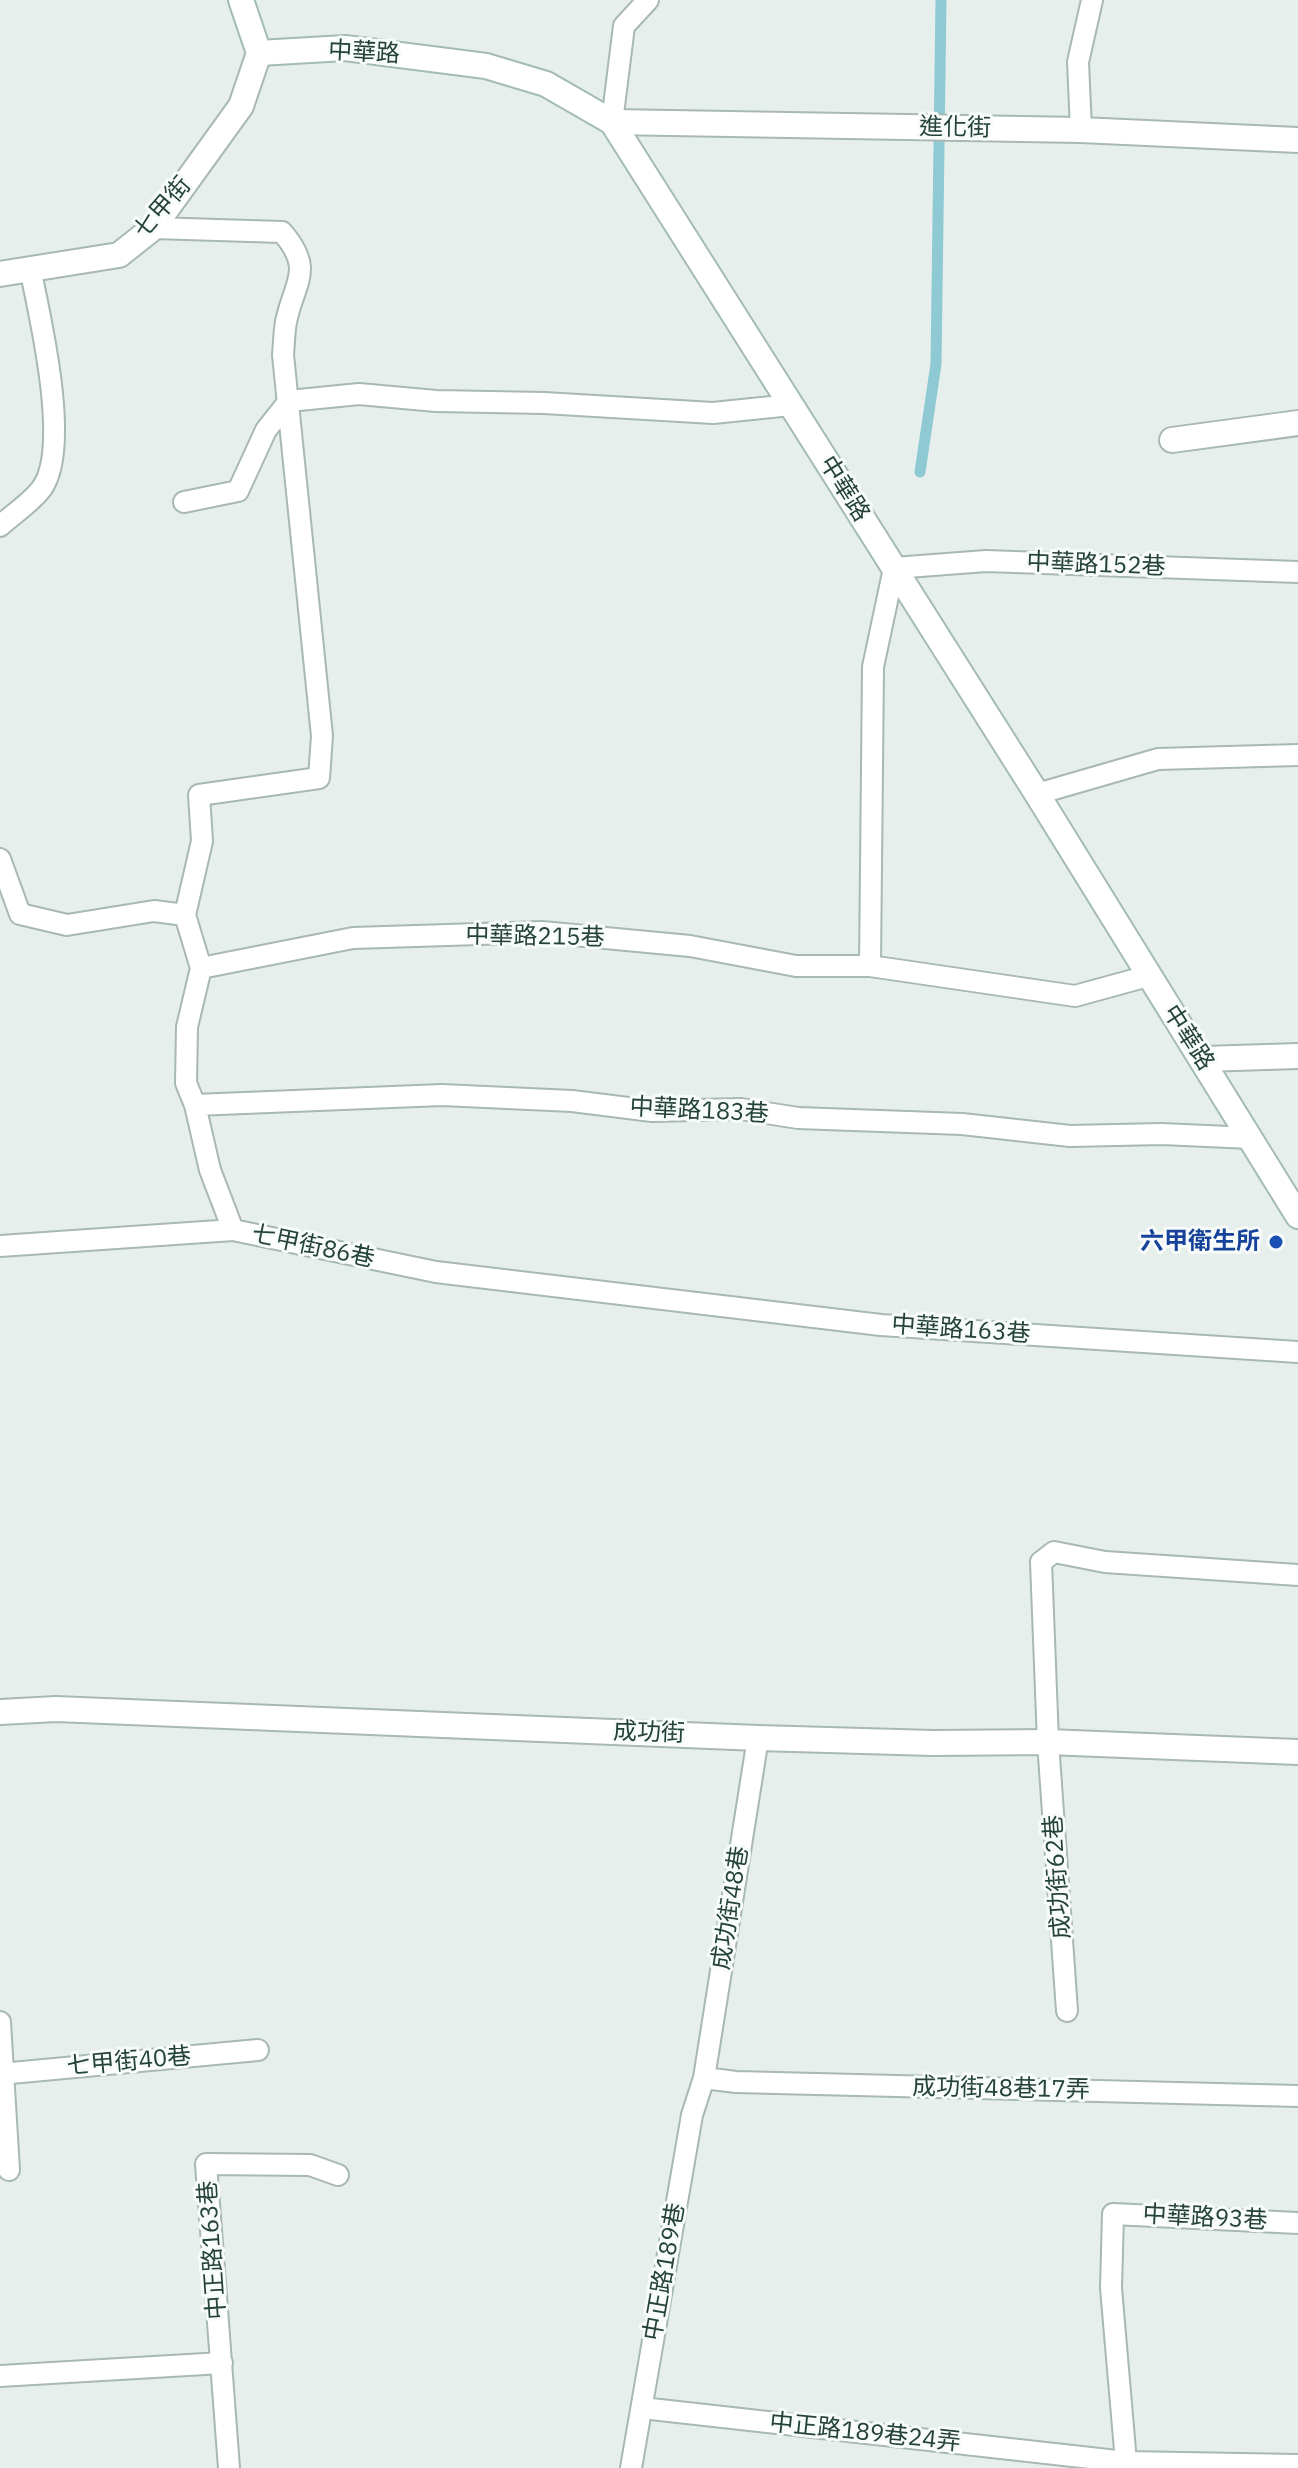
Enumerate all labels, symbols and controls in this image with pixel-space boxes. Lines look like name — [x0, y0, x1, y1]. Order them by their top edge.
street label: 中華路 — [327, 37, 401, 69]
street label: 進化街 — [919, 113, 991, 143]
street label: 七甲街 — [129, 171, 197, 245]
street label: 中華路 — [813, 451, 875, 527]
street label: 中華路152巷 — [1026, 548, 1166, 582]
street label: 中華路215巷 — [465, 921, 605, 953]
street label: 中華路 — [1156, 1000, 1220, 1076]
street label: 中華路183巷 — [629, 1093, 769, 1129]
street label: 七甲街86巷 — [249, 1220, 377, 1274]
place label: 六甲衛生所 — [1140, 1228, 1260, 1256]
marker: 六甲衛生所 — [1267, 1233, 1285, 1251]
street label: 中華路163巷 — [891, 1311, 1031, 1349]
street label: 成功街 — [613, 1717, 685, 1749]
street label: 成功街62巷 — [1039, 1814, 1077, 1940]
street label: 成功街48巷 — [707, 1844, 755, 1972]
street label: 七甲街40巷 — [66, 2042, 192, 2082]
street label: 成功街48巷17弄 — [912, 2073, 1090, 2105]
street label: 中正路163巷 — [194, 2180, 232, 2320]
street label: 中華路93巷 — [1142, 2200, 1268, 2236]
street label: 中正路189巷 — [639, 2201, 691, 2343]
street label: 中正路189巷24弄 — [768, 2409, 962, 2457]

